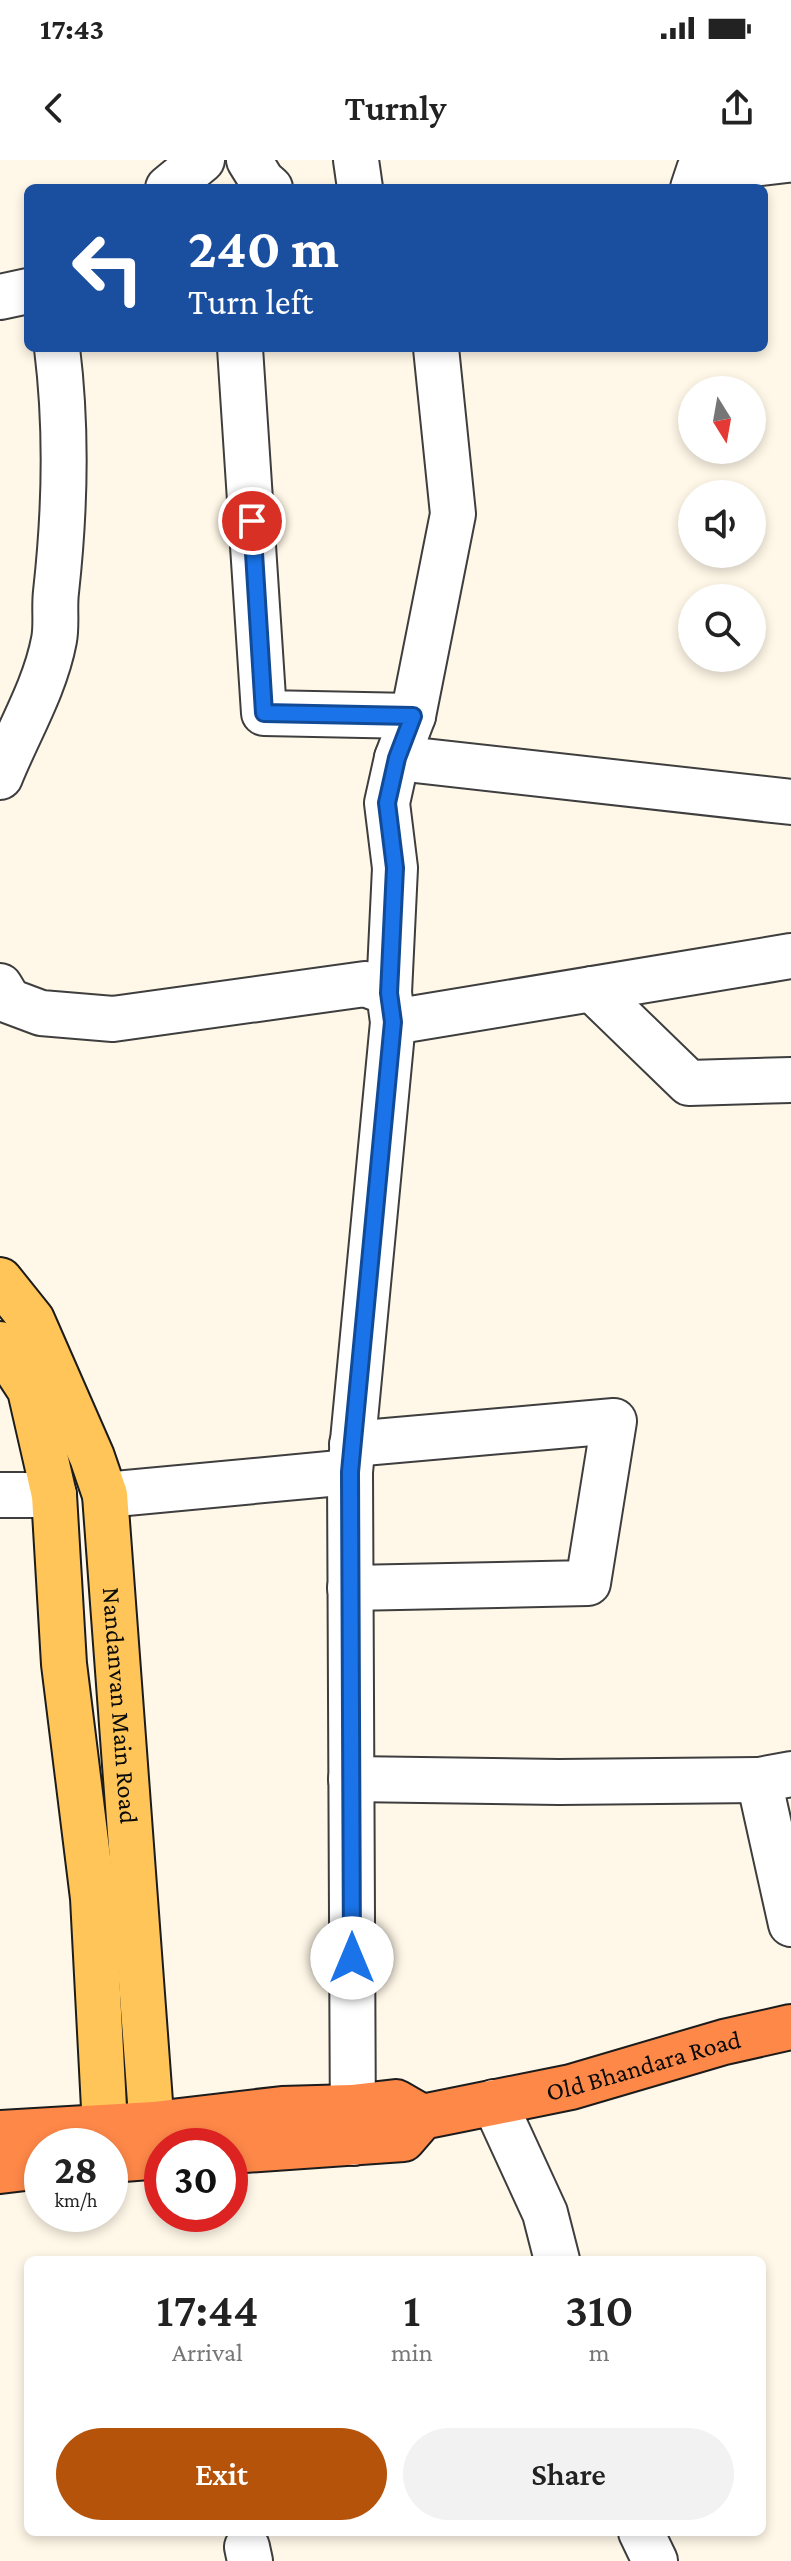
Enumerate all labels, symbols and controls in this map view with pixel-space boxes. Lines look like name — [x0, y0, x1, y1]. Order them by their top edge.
text: 17:43 — [40, 12, 104, 45]
icon: back — [32, 86, 76, 130]
icon: share — [715, 86, 759, 130]
text: Turnly — [345, 88, 446, 128]
icon: left — [56, 216, 160, 320]
text: 240 m — [188, 217, 339, 279]
text: Turn left — [188, 282, 313, 322]
north arrow — [678, 376, 766, 464]
map controls — [678, 376, 766, 672]
button: sound — [678, 480, 766, 568]
pin — [218, 487, 286, 555]
icon: arrive — [230, 499, 274, 543]
button: search — [678, 584, 766, 672]
street label: Nandanvan Main Road — [97, 1586, 144, 1825]
position arrow — [310, 1916, 394, 2000]
street label: Old Bhandara Road — [544, 2024, 744, 2106]
speed limit sign: 30 — [144, 2128, 248, 2232]
text: 28 — [54, 2147, 98, 2192]
text: km/h — [54, 2189, 98, 2211]
text: 17:44 — [156, 2283, 259, 2336]
text: 1 — [403, 2283, 420, 2336]
text: 310 — [565, 2283, 634, 2336]
text: Arrival — [172, 2338, 243, 2367]
text: min — [391, 2338, 433, 2367]
text: m — [589, 2338, 610, 2367]
button: Exit — [56, 2428, 387, 2520]
button: Share — [403, 2428, 734, 2520]

